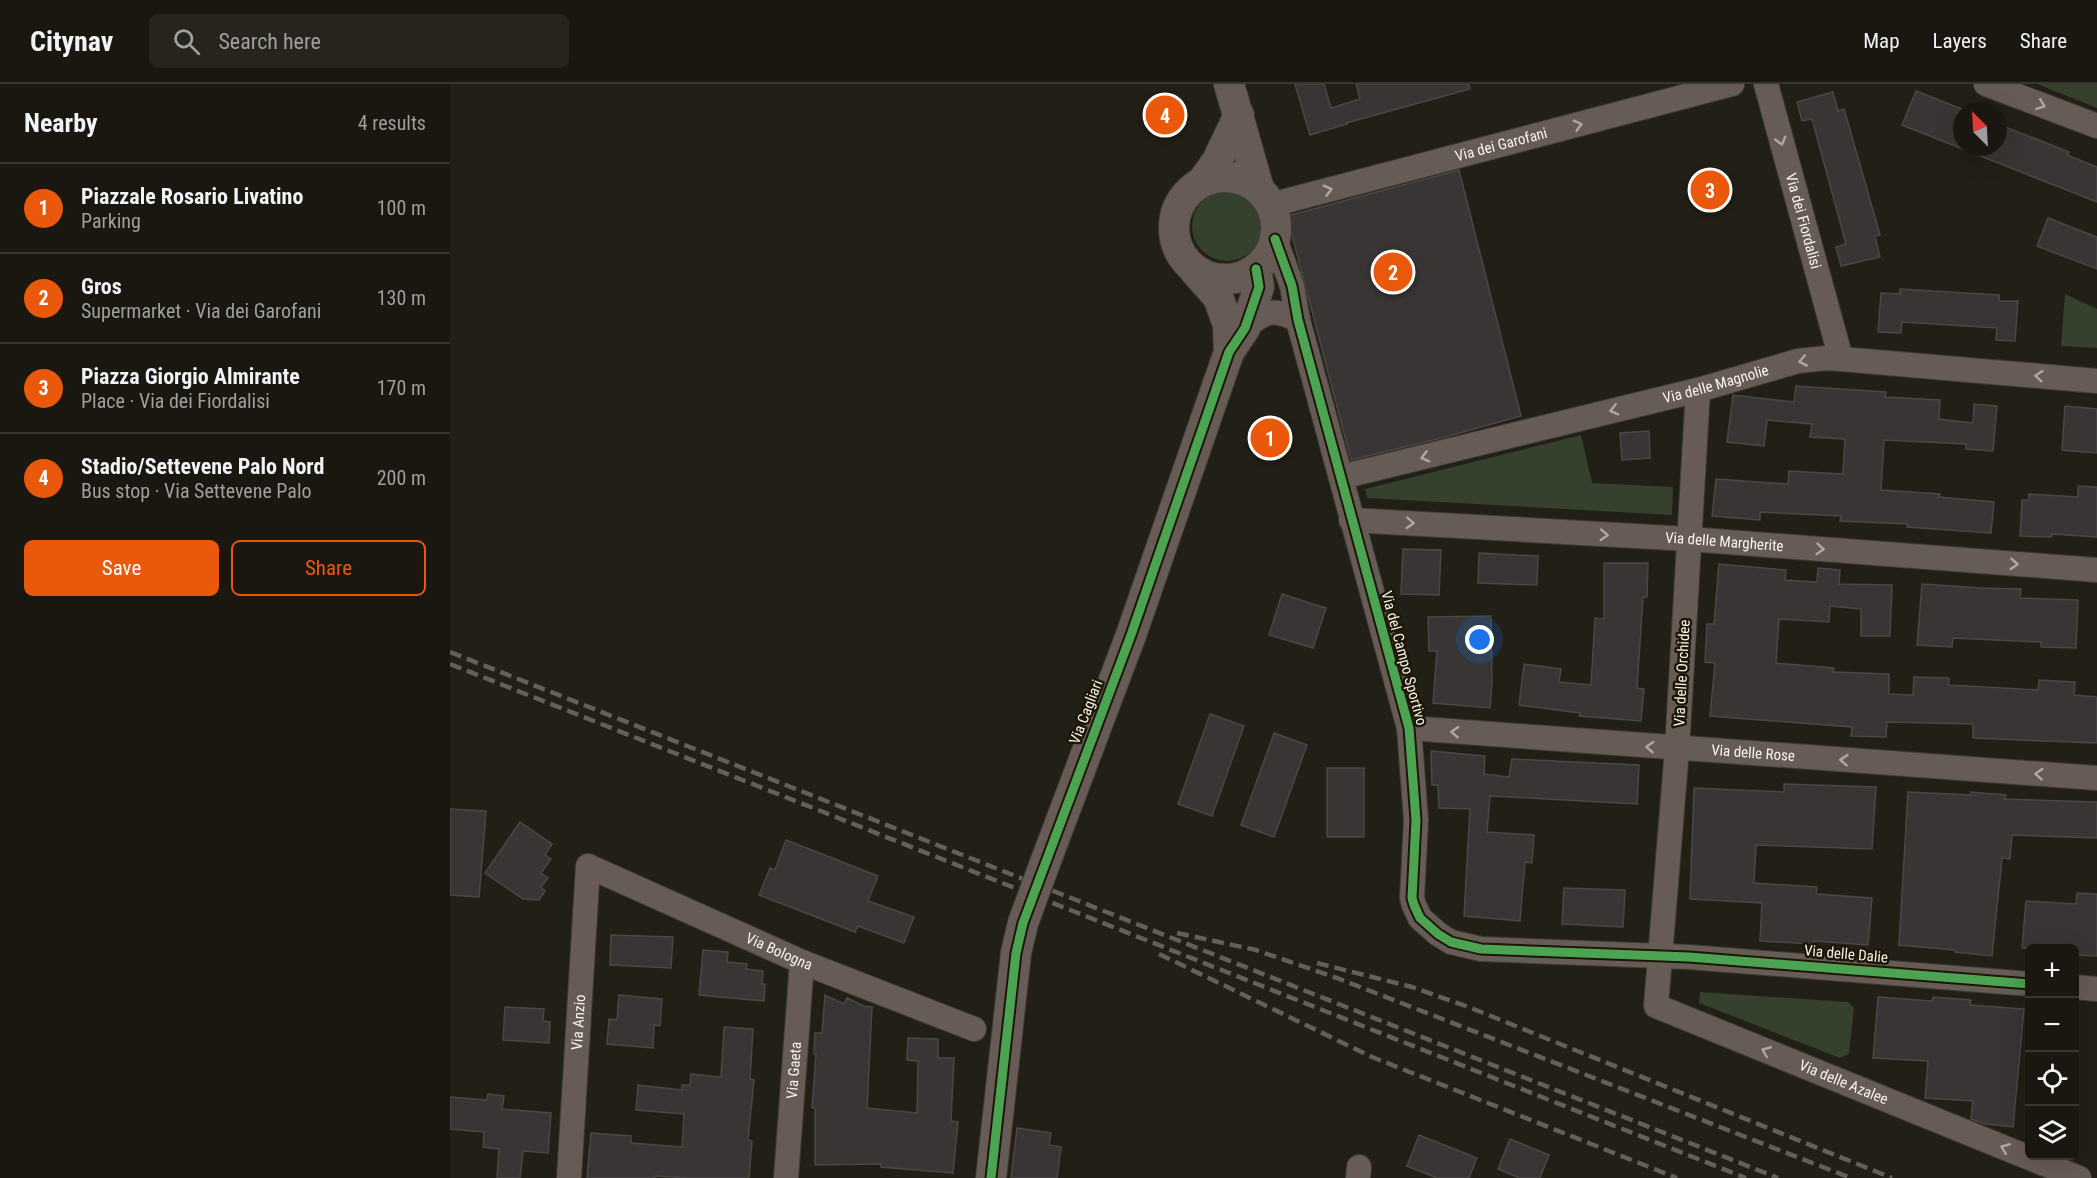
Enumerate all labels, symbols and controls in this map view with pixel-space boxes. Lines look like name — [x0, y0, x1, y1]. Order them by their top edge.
search box — [149, 14, 569, 68]
text: Citynav — [30, 25, 113, 58]
icon: search — [170, 25, 203, 58]
text: Search here — [218, 29, 321, 54]
text: Map — [1863, 29, 1900, 53]
text: Layers — [1933, 29, 1987, 53]
text: Share — [2020, 29, 2067, 53]
pin: 4 — [1146, 93, 1184, 138]
one-way arrow — [2035, 98, 2046, 110]
north arrow — [1953, 102, 2007, 156]
text: Nearby — [24, 108, 98, 138]
text: 4 results — [358, 111, 426, 135]
one-way arrow — [1572, 120, 1582, 132]
street label: Via dei Garofani — [1453, 124, 1549, 165]
one-way arrow — [1774, 135, 1786, 146]
pin: 3 — [1690, 168, 1730, 212]
street label: Via dei Fiordalisi — [1782, 171, 1825, 271]
text: Piazzale Rosario Livatino — [81, 184, 303, 209]
one-way arrow — [1323, 185, 1333, 198]
text: 1 — [38, 196, 49, 220]
text: 100 m — [377, 196, 426, 220]
text: Parking — [81, 209, 141, 233]
pin: 2 — [1374, 250, 1412, 294]
text: Gros — [81, 274, 122, 299]
text: 2 — [38, 286, 49, 310]
text: 130 m — [377, 286, 426, 310]
text: Supermarket · Via dei Garofani — [81, 299, 321, 323]
one-way arrow — [1798, 354, 1808, 367]
street label: Via delle Magnolie — [1661, 361, 1771, 407]
text: Piazza Giorgio Almirante — [81, 364, 300, 389]
one-way arrow — [2034, 370, 2043, 383]
text: 3 — [38, 376, 49, 400]
text: 170 m — [377, 376, 426, 400]
text: Place · Via dei Fiordalisi — [81, 389, 270, 413]
one-way arrow — [1609, 403, 1619, 416]
pin: 1 — [1250, 416, 1290, 460]
one-way arrow — [1420, 449, 1430, 462]
text: Stadio/Settevene Palo Nord — [81, 454, 324, 479]
text: 4 — [38, 466, 49, 490]
text: 200 m — [377, 466, 426, 490]
text: Bus stop · Via Settevene Palo — [81, 479, 312, 503]
one-way arrow — [1405, 517, 1414, 530]
one-way arrow — [1600, 528, 1609, 541]
street label: Via delle Margherite — [1665, 529, 1784, 555]
button: Save — [24, 540, 219, 596]
button: Share — [231, 540, 426, 596]
one-way arrow — [1815, 543, 1824, 556]
one-way arrow — [2010, 557, 2019, 570]
street label: Via del Campo Sportivo — [1377, 589, 1431, 727]
street label: Via delle Orchidee — [1670, 619, 1694, 727]
your location — [1465, 625, 1494, 654]
street label: Via Cagliari — [1065, 677, 1107, 747]
one-way arrow — [1451, 726, 1460, 739]
one-way arrow — [1645, 741, 1654, 754]
street label: Via delle Rose — [1711, 741, 1796, 765]
one-way arrow — [1840, 754, 1849, 767]
one-way arrow — [2034, 768, 2043, 781]
street label: Via Bologna — [743, 929, 815, 974]
street label: Via delle Dalie — [1803, 941, 1889, 967]
map controls — [2025, 944, 2079, 1160]
button: + — [2025, 944, 2079, 998]
street label: Via Anzio — [568, 994, 589, 1051]
button: − — [2025, 998, 2079, 1052]
street label: Via Gaeta — [783, 1041, 805, 1100]
one-way arrow — [1761, 1046, 1772, 1058]
button: locate — [2025, 1052, 2079, 1106]
street label: Via delle Azalee — [1796, 1056, 1891, 1108]
button: layers — [2025, 1106, 2079, 1160]
one-way arrow — [2000, 1143, 2011, 1155]

